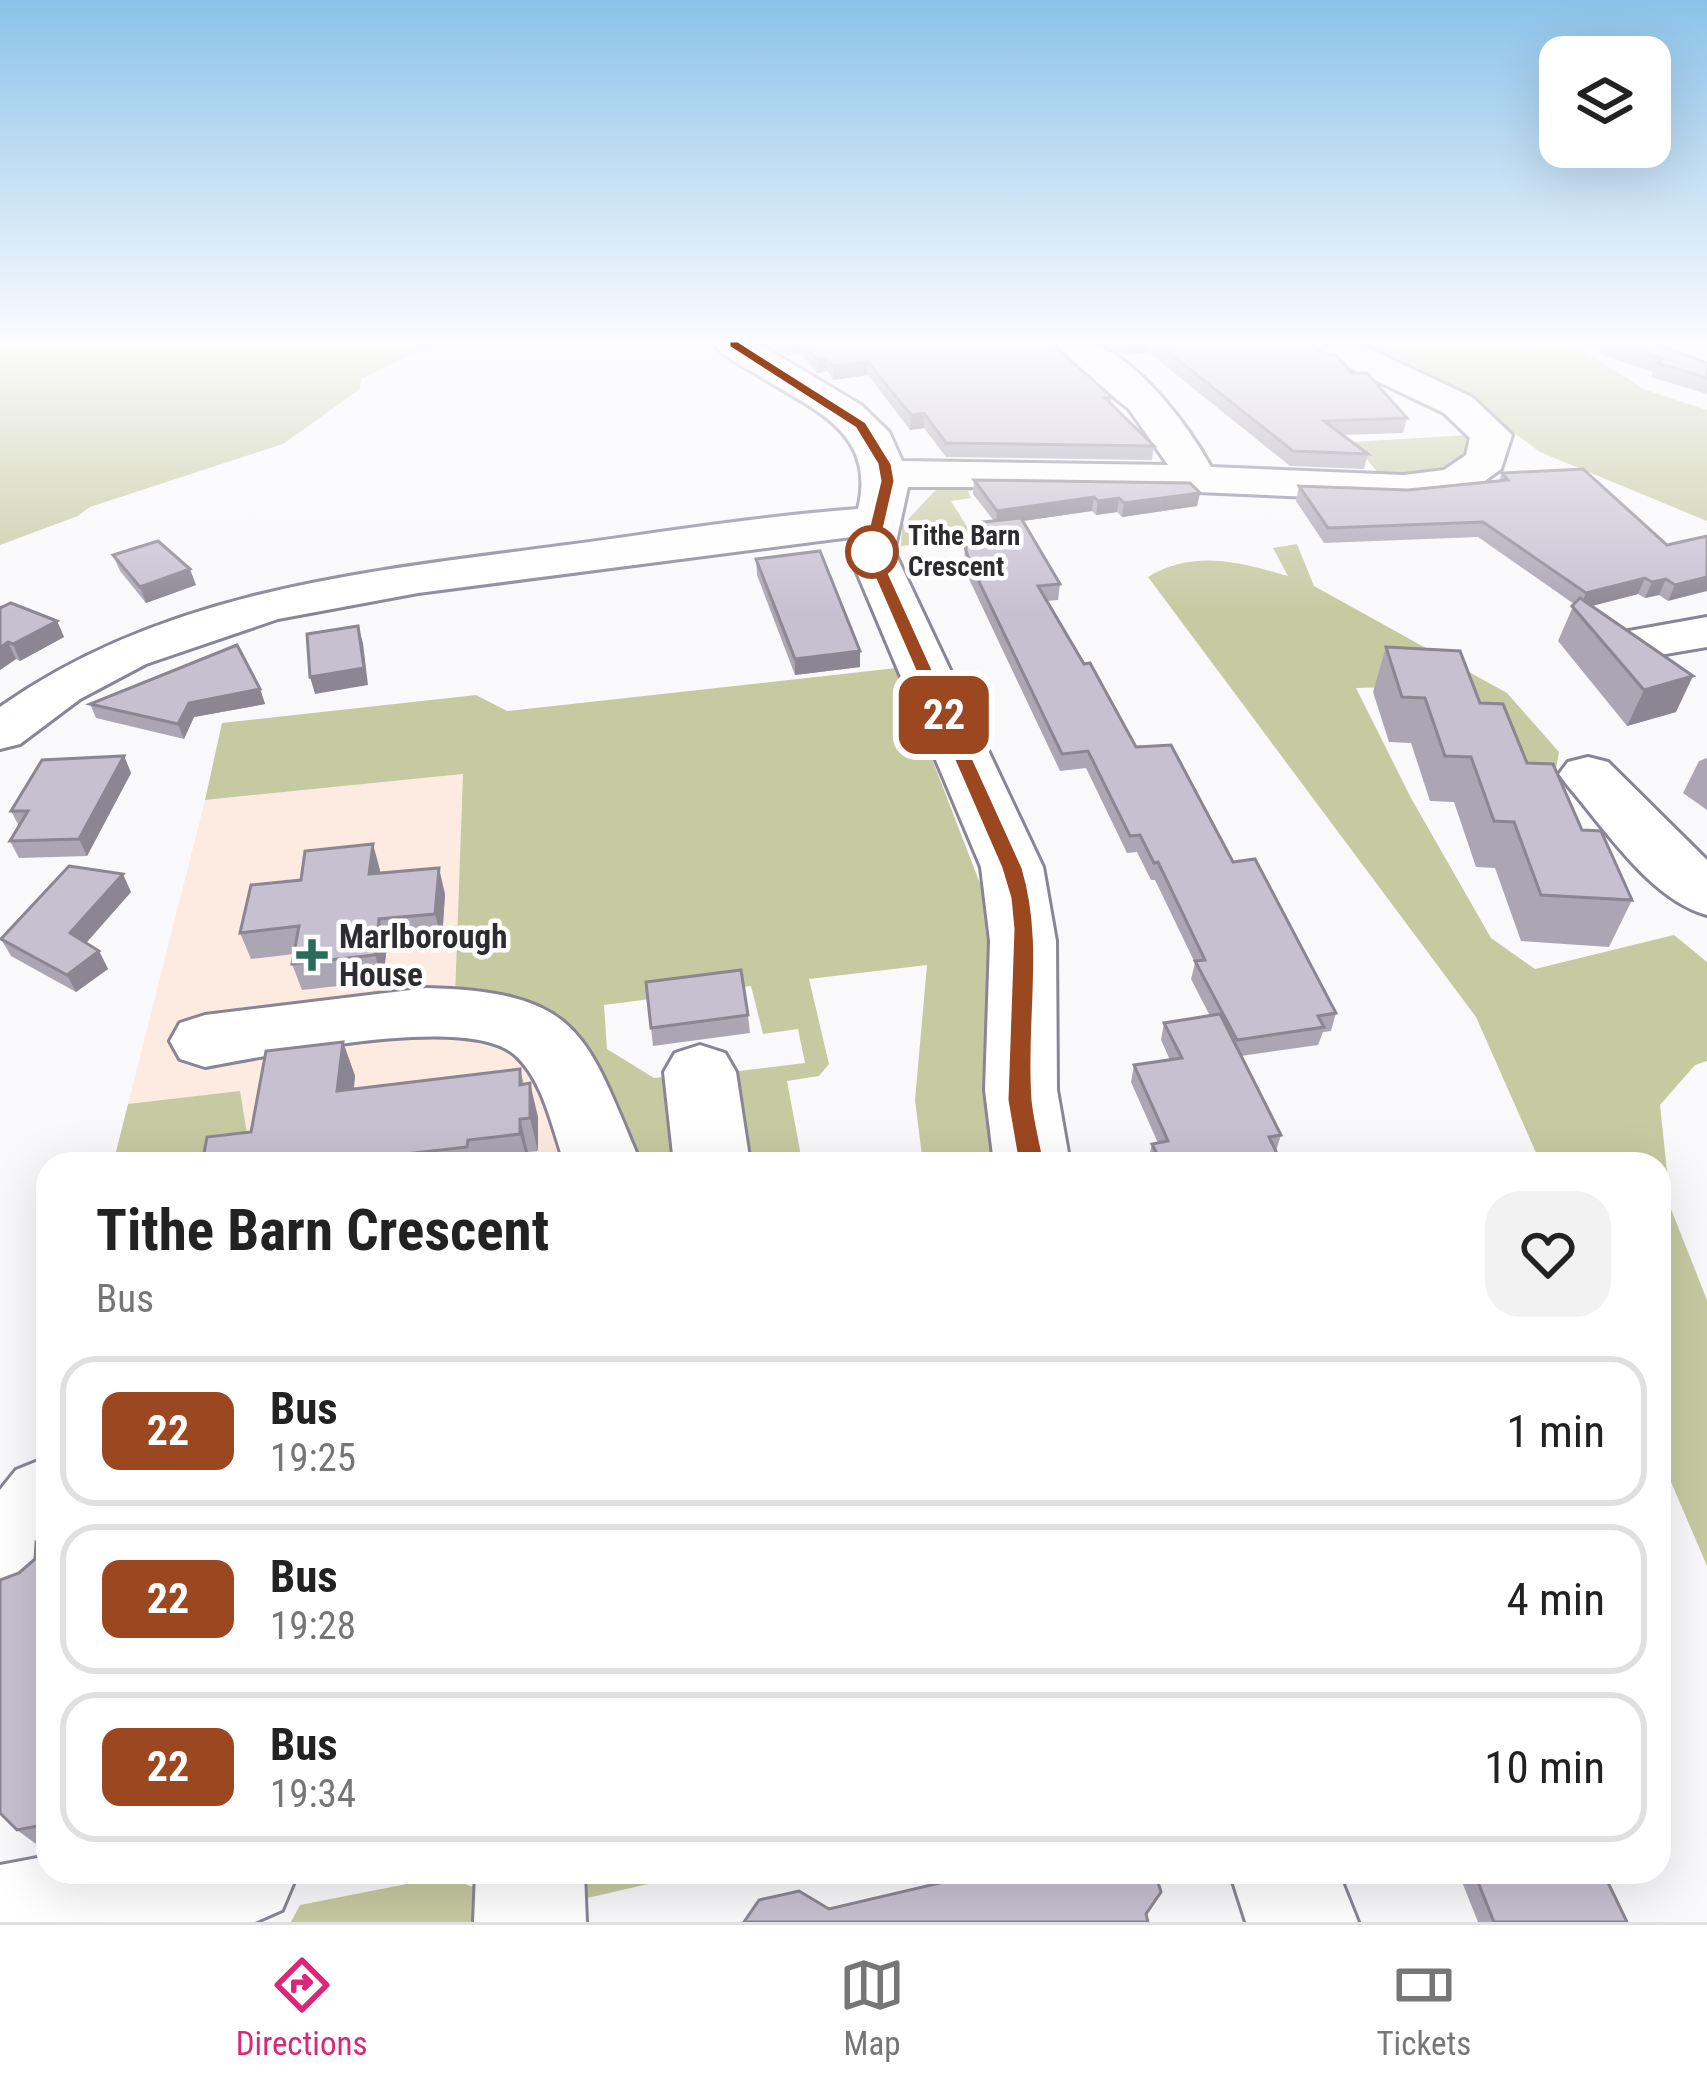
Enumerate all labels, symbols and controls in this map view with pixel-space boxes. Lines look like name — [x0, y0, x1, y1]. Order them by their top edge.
map controls — [1539, 36, 1671, 168]
button: layers — [1539, 36, 1671, 168]
place label: Tithe Barn Crescent — [908, 520, 1020, 583]
marker: Tithe Barn Crescent — [847, 527, 897, 577]
line badge: 22 — [890, 676, 998, 754]
text: 22 — [923, 690, 965, 739]
place label: Marlborough House — [339, 917, 507, 994]
marker: Marlborough House — [296, 939, 328, 971]
button: heart — [1485, 1191, 1611, 1317]
text: Tithe Barn Crescent — [96, 1197, 549, 1264]
text: Bus — [96, 1276, 154, 1322]
text: Bus — [270, 1382, 338, 1435]
text: 1 min — [1506, 1405, 1605, 1458]
text: 22 — [147, 1406, 189, 1455]
text: 19:25 — [270, 1435, 356, 1481]
text: Bus — [270, 1550, 338, 1603]
text: 4 min — [1506, 1573, 1605, 1626]
text: 22 — [147, 1574, 189, 1623]
text: 19:28 — [270, 1603, 356, 1649]
text: Bus — [270, 1718, 338, 1771]
text: 10 min — [1484, 1741, 1605, 1794]
text: 22 — [147, 1742, 189, 1791]
text: 19:34 — [270, 1771, 356, 1817]
tab: Directions — [236, 1952, 368, 2063]
tab: Map — [839, 1952, 905, 2063]
tab: Tickets — [1376, 1952, 1471, 2063]

